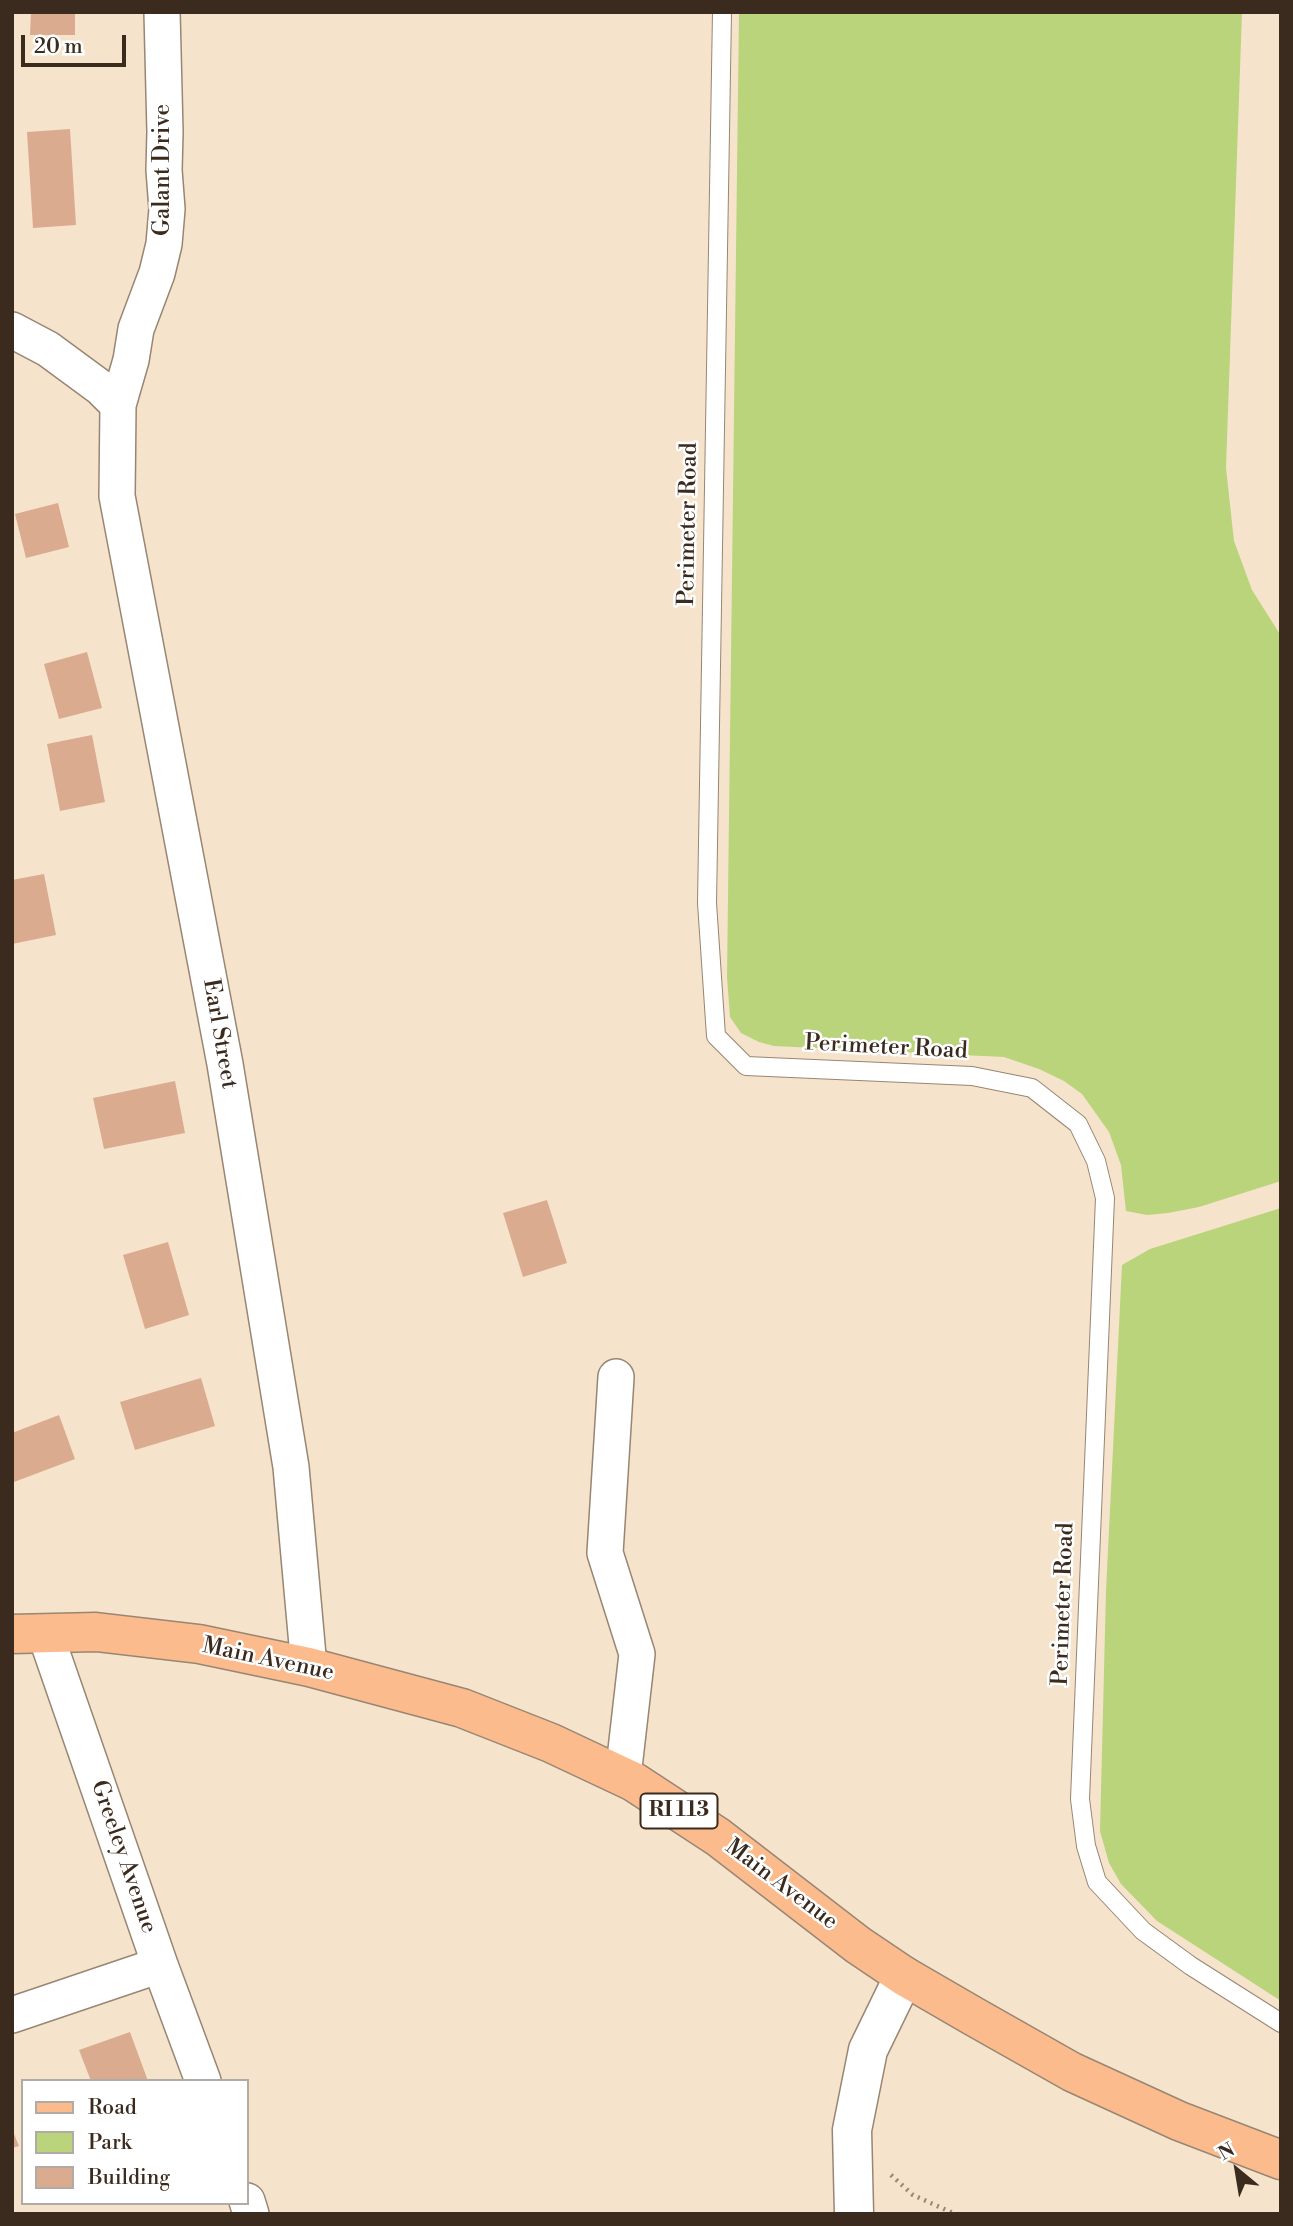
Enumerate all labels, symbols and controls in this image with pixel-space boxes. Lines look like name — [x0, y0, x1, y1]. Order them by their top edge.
scale bar — [24, 21, 130, 65]
text: 20 m — [34, 34, 83, 60]
street label: Galant Drive — [149, 104, 177, 236]
street label: Perimeter Road — [674, 442, 704, 606]
street label: Earl Street — [196, 977, 242, 1091]
street label: Perimeter Road — [804, 1030, 968, 1066]
street label: Perimeter Road — [1047, 1522, 1081, 1686]
street label: Main Avenue — [200, 1633, 336, 1687]
street label: Greeley Avenue — [84, 1777, 162, 1937]
road number: RI 113 — [640, 1794, 718, 1828]
street label: Main Avenue — [719, 1834, 843, 1936]
legend — [21, 2079, 248, 2205]
text: Road — [88, 2095, 137, 2121]
text: Park — [88, 2130, 132, 2156]
north arrow — [1202, 2135, 1272, 2205]
text: N — [1214, 2138, 1239, 2166]
text: Building — [88, 2165, 170, 2191]

